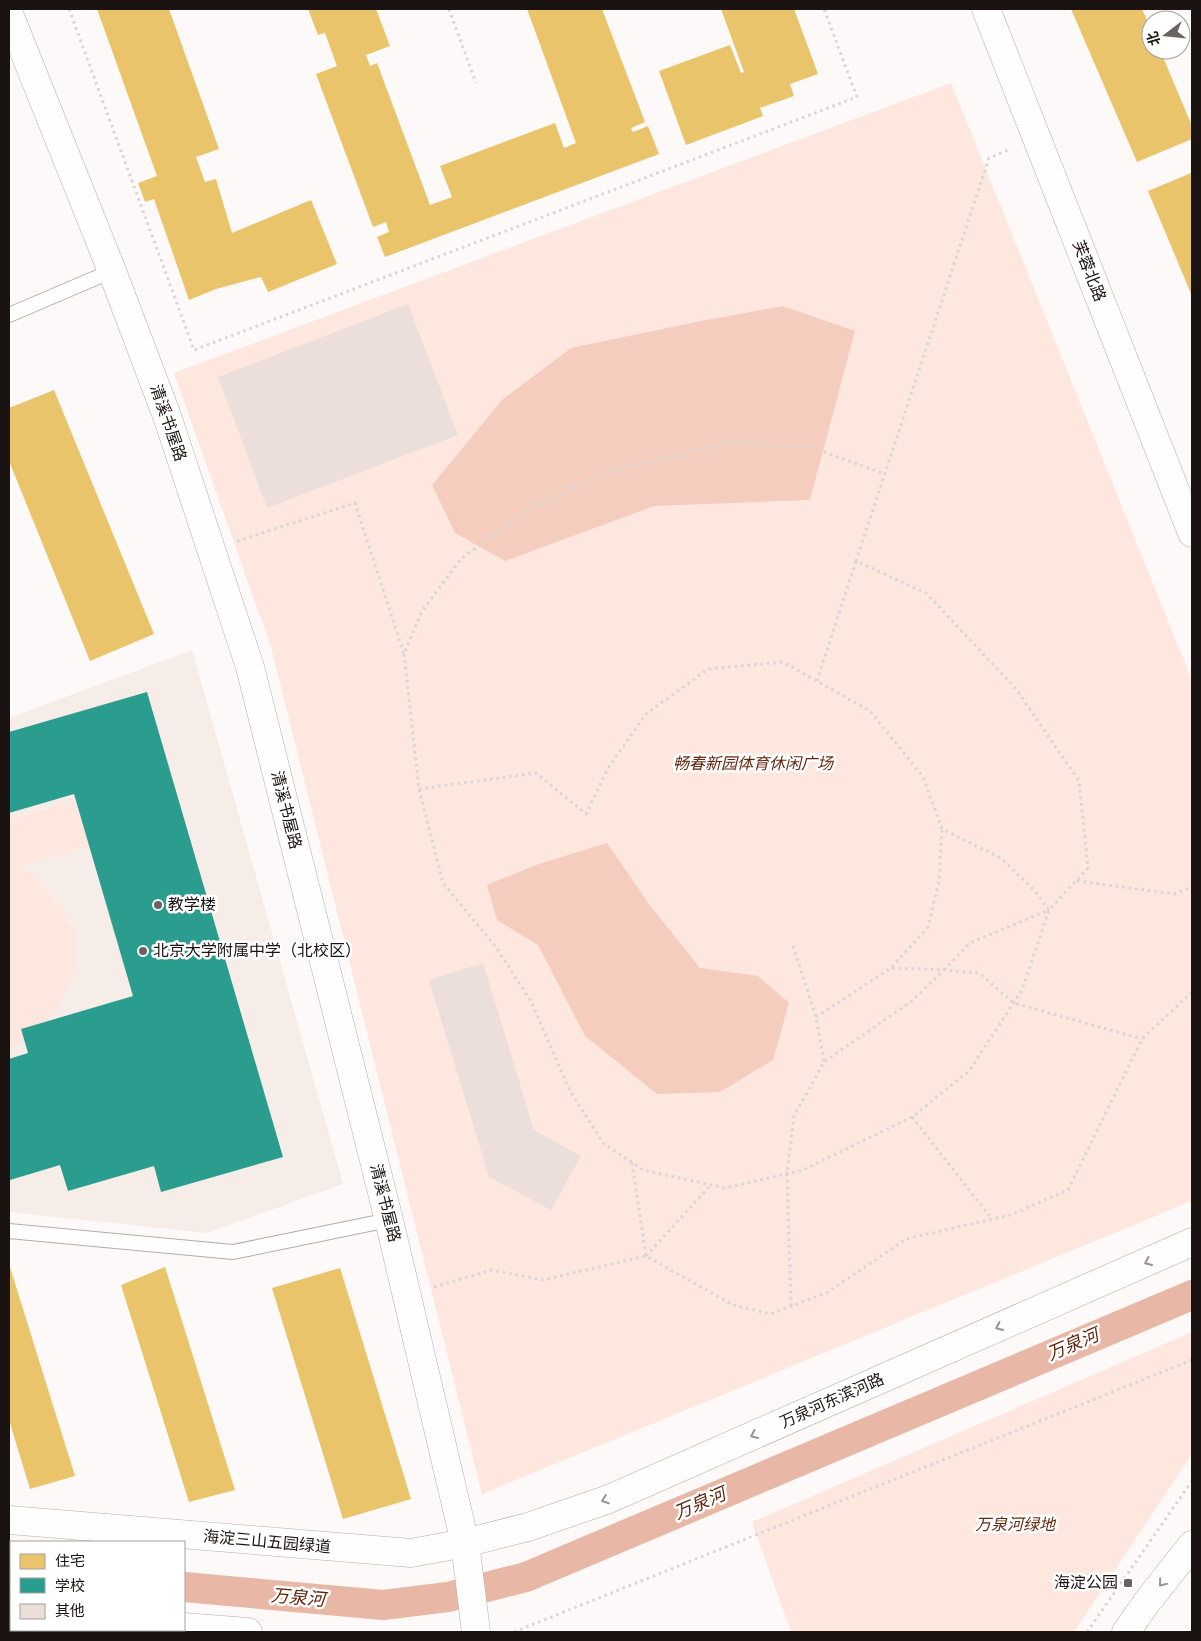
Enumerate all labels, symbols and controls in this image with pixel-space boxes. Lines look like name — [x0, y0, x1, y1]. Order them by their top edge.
north arrow — [1141, 10, 1191, 60]
text: 北 — [1142, 29, 1166, 48]
street label: 芙蓉北路 — [1066, 237, 1112, 305]
street label: 清溪书屋路 — [144, 381, 192, 465]
park label: 畅春新园体育休闲广场 — [673, 752, 835, 776]
street label: 清溪书屋路 — [265, 768, 307, 852]
place label: 教学楼 — [168, 893, 216, 917]
marker: 教学楼 — [152, 899, 164, 911]
place label: 北京大学附属中学（北校区） — [153, 939, 361, 963]
marker: 北京大学附属中学（北校区） — [137, 945, 149, 957]
street label: 清溪书屋路 — [364, 1161, 406, 1245]
one-way arrow — [1144, 1255, 1153, 1266]
one-way arrow — [995, 1321, 1004, 1332]
water label: 万泉河 — [1043, 1321, 1106, 1368]
street label: 万泉河东滨河路 — [776, 1367, 888, 1435]
one-way arrow — [750, 1429, 759, 1440]
water label: 万泉河 — [670, 1480, 733, 1527]
one-way arrow — [602, 1494, 610, 1504]
park label: 万泉河绿地 — [975, 1513, 1057, 1537]
street label: 海淀三山五园绿道 — [202, 1524, 332, 1560]
legend — [10, 1541, 185, 1631]
text: 住宅 — [55, 1550, 85, 1573]
place label: 海淀公园 — [1054, 1571, 1118, 1595]
text: 学校 — [55, 1575, 85, 1598]
marker: 海淀公园 — [1122, 1577, 1134, 1589]
one-way arrow — [1158, 1578, 1167, 1587]
water label: 万泉河 — [270, 1582, 329, 1614]
text: 其他 — [55, 1600, 85, 1623]

